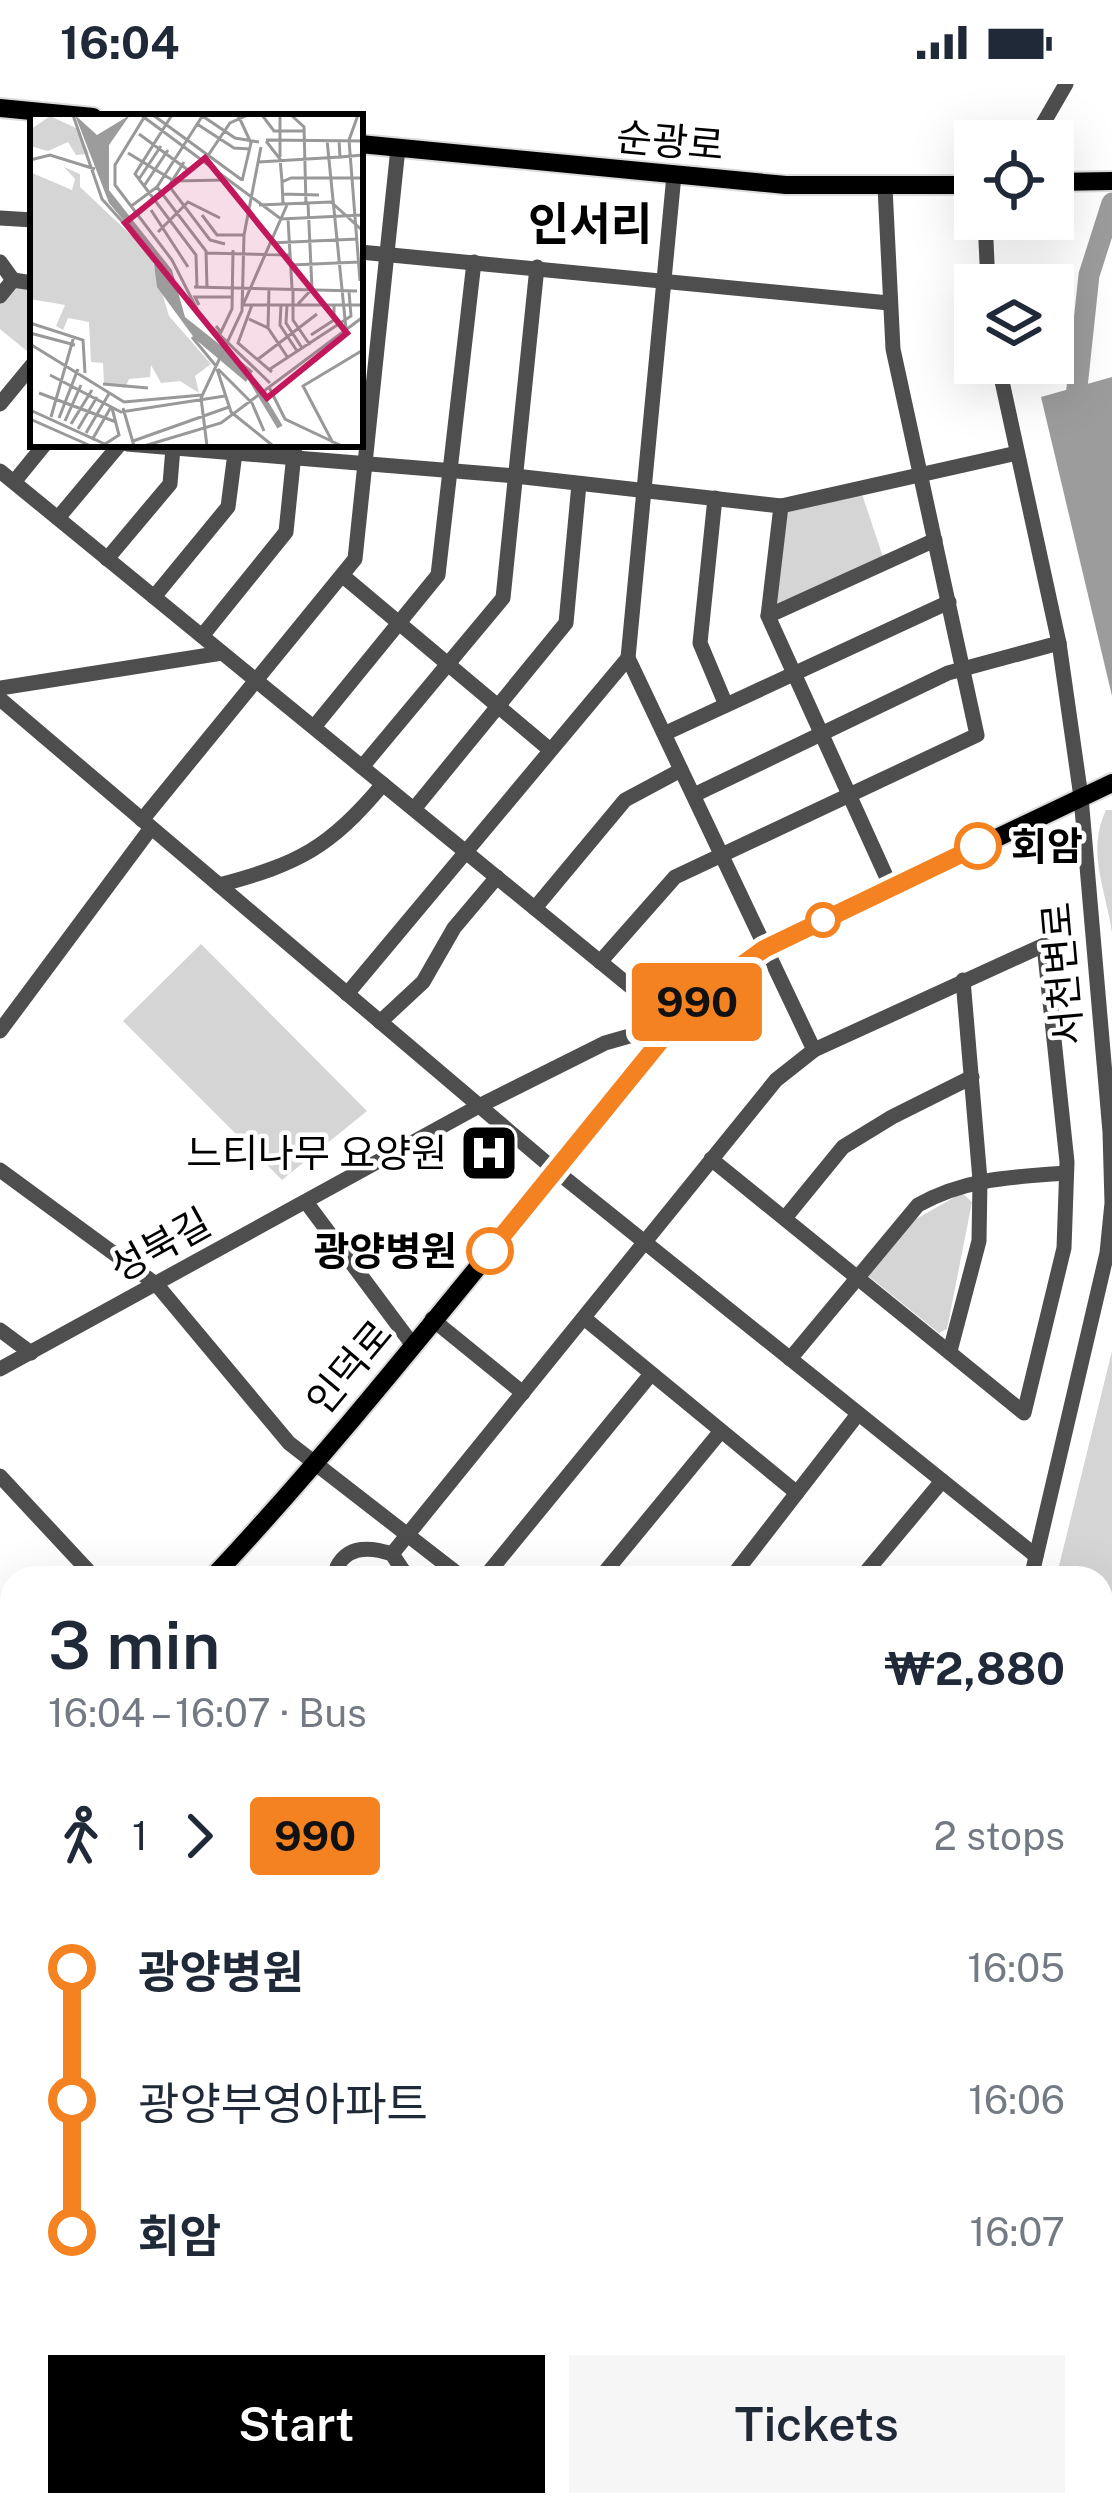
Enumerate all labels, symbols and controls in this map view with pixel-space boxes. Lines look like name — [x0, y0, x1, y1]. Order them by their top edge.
text: 16:04 — [60, 16, 179, 69]
street label: 순광로 — [614, 113, 726, 169]
inset map — [30, 114, 363, 447]
map controls — [954, 120, 1074, 384]
button: locate — [954, 120, 1074, 240]
district label: 인서리 — [528, 197, 652, 250]
button: layers — [954, 264, 1074, 384]
place label: 회암 — [1011, 823, 1083, 869]
marker: 회암 — [956, 824, 1000, 868]
street label: 서천변로 — [1033, 901, 1091, 1047]
unlabelled marker — [807, 904, 839, 936]
line badge: 990 — [628, 963, 766, 1041]
text: 990 — [656, 977, 738, 1026]
hospital icon: 느티나무 요양원 — [458, 1122, 520, 1184]
place label: 느티나무 요양원 — [186, 1130, 447, 1176]
street label: 성북길 — [102, 1199, 218, 1291]
place label: 광양병원 — [313, 1228, 457, 1274]
marker: 광양병원 — [468, 1229, 512, 1273]
street label: 인덕로 — [297, 1311, 401, 1423]
text: 3 min — [48, 1606, 220, 1684]
text: ₩2,880 — [885, 1642, 1065, 1695]
text: 16:04 – 16:07 · Bus — [48, 1690, 367, 1736]
icon: walk — [48, 1803, 114, 1869]
icon: forward — [166, 1803, 232, 1869]
text: 990 — [274, 1811, 356, 1860]
text: 1 — [132, 1813, 148, 1859]
text: 2 stops — [933, 1813, 1065, 1859]
text: 광양병원 — [138, 1945, 304, 1998]
text: 16:05 — [967, 1945, 1065, 1991]
text: 광양부영아파트 — [138, 2077, 428, 2130]
text: 16:06 — [968, 2077, 1065, 2123]
text: 회암 — [138, 2209, 221, 2262]
text: 16:07 — [969, 2209, 1065, 2255]
button: Start — [48, 2355, 545, 2493]
button: Tickets — [569, 2355, 1065, 2493]

